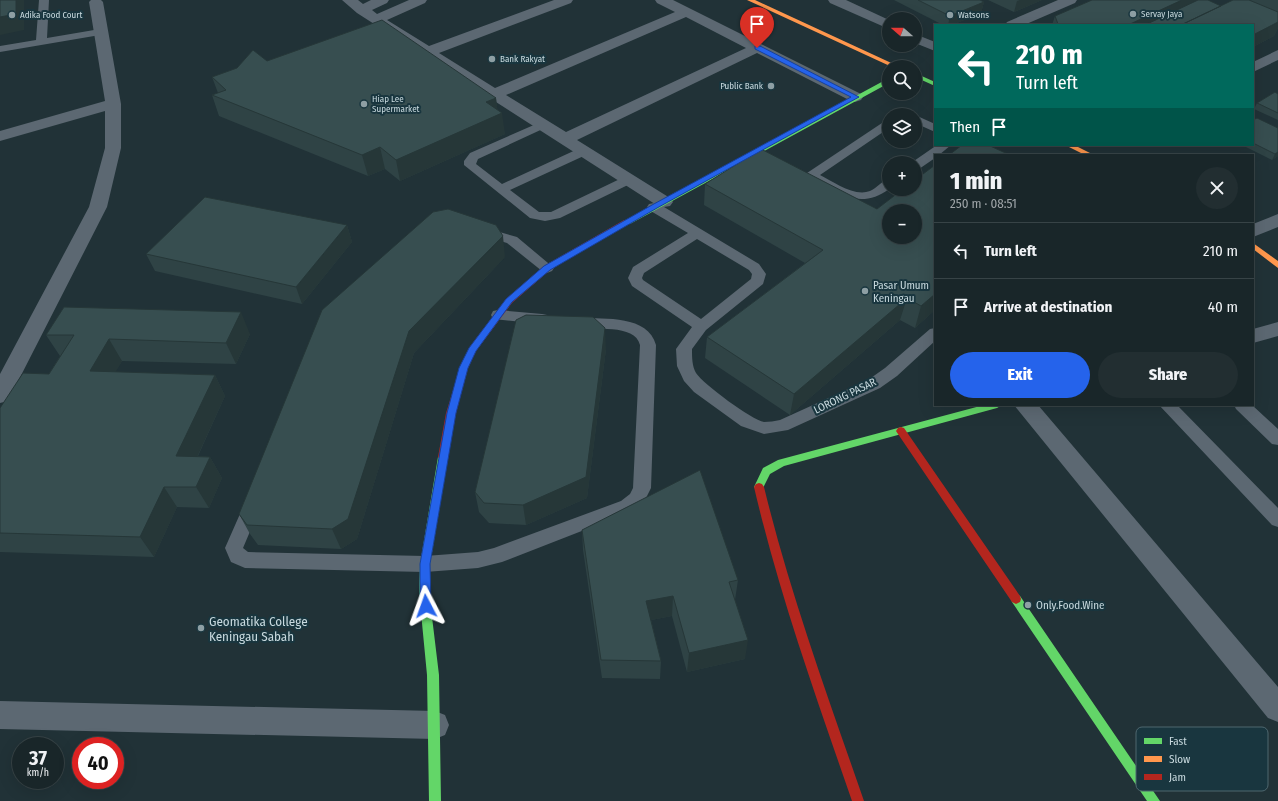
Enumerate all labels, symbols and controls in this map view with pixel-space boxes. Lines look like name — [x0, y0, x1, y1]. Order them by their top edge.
pin — [740, 7.0, 774, 48]
marker: Servay Jaya — [1128, 9, 1138, 19]
place label: Servay Jaya — [1141, 9, 1183, 19]
marker: Adika Food Court — [7, 10, 17, 20]
place label: Adika Food Court — [20, 10, 82, 20]
marker: Watsons — [945, 10, 955, 20]
place label: Watsons — [958, 10, 989, 20]
north arrow — [882, 12, 922, 52]
map controls — [882, 12, 922, 244]
icon: arrive — [746, 13, 768, 35]
text: 210 m — [1016, 38, 1083, 71]
icon: left — [950, 40, 1002, 92]
marker: Bank Rakyat — [487, 54, 497, 64]
place label: Bank Rakyat — [500, 54, 545, 64]
button: search — [882, 60, 922, 100]
text: Turn left — [1016, 72, 1078, 94]
place label: Public Bank — [720, 81, 764, 91]
marker: Public Bank — [766, 81, 776, 91]
place label: Hiap Lee Supermarket — [372, 94, 420, 114]
marker: Hiap Lee Supermarket — [359, 99, 369, 109]
button: layers — [882, 108, 922, 148]
icon: arrive — [988, 116, 1010, 138]
text: Then — [950, 118, 980, 136]
button: + — [882, 156, 922, 196]
text: 1 min — [950, 167, 1002, 195]
button: close — [1196, 167, 1238, 209]
text: 250 m · 08:51 — [950, 196, 1017, 211]
button: − — [882, 204, 922, 244]
icon: left — [950, 240, 972, 262]
text: Turn left — [984, 242, 1037, 260]
text: 210 m — [1203, 242, 1238, 260]
place label: Pasar Umum Keningau — [873, 279, 929, 305]
marker: Pasar Umum Keningau — [860, 286, 870, 296]
icon: arrive — [950, 296, 972, 318]
text: Arrive at destination — [984, 298, 1112, 316]
text: 40 m — [1208, 298, 1238, 316]
button: Exit — [950, 352, 1090, 398]
button: Share — [1098, 352, 1238, 398]
street label: LORONG PASAR — [812, 375, 878, 417]
position arrow — [405, 585, 447, 627]
place label: Only.Food.Wine — [1036, 599, 1104, 612]
marker: Only.Food.Wine — [1023, 600, 1033, 610]
place label: Geomatika College Keningau Sabah — [209, 614, 308, 644]
marker: Geomatika College Keningau Sabah — [196, 623, 206, 633]
legend — [1136, 727, 1268, 791]
text: Fast — [1169, 735, 1187, 748]
speed limit sign: 40 — [72, 737, 124, 789]
text: 37 — [29, 746, 47, 770]
text: Slow — [1169, 753, 1190, 766]
text: km/h — [27, 767, 49, 779]
text: Jam — [1169, 771, 1186, 784]

